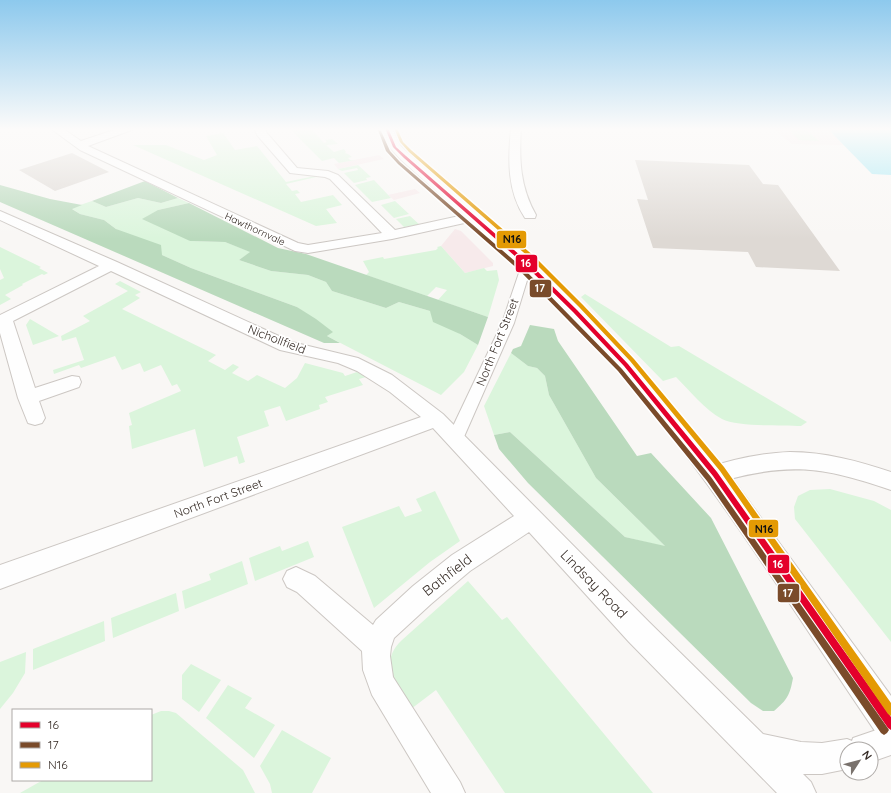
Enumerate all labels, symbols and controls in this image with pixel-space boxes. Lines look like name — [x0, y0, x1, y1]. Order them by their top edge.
street label: Hawthornvale — [223, 209, 288, 249]
line badge: N16 — [496, 230, 527, 249]
text: N16 — [503, 232, 521, 246]
line badge: 16 — [515, 254, 538, 273]
text: 16 — [521, 256, 531, 270]
line badge: 17 — [529, 279, 552, 298]
text: 17 — [535, 281, 545, 295]
street label: North Fort Street — [473, 296, 521, 388]
street label: Nichollfield — [246, 321, 308, 357]
street label: North Fort Street — [172, 475, 264, 521]
line badge: N16 — [748, 519, 779, 538]
text: N16 — [755, 522, 773, 536]
street label: Lindsay Road — [557, 546, 631, 622]
street label: Bathfield — [419, 550, 475, 600]
line badge: 16 — [767, 554, 790, 574]
text: 16 — [773, 557, 783, 571]
line badge: 17 — [777, 583, 800, 603]
text: 17 — [783, 586, 793, 600]
legend — [12, 709, 152, 781]
text: 16 — [48, 717, 59, 732]
text: 17 — [48, 737, 59, 752]
north arrow — [839, 741, 879, 781]
text: N — [859, 748, 875, 763]
text: N16 — [48, 757, 68, 772]

